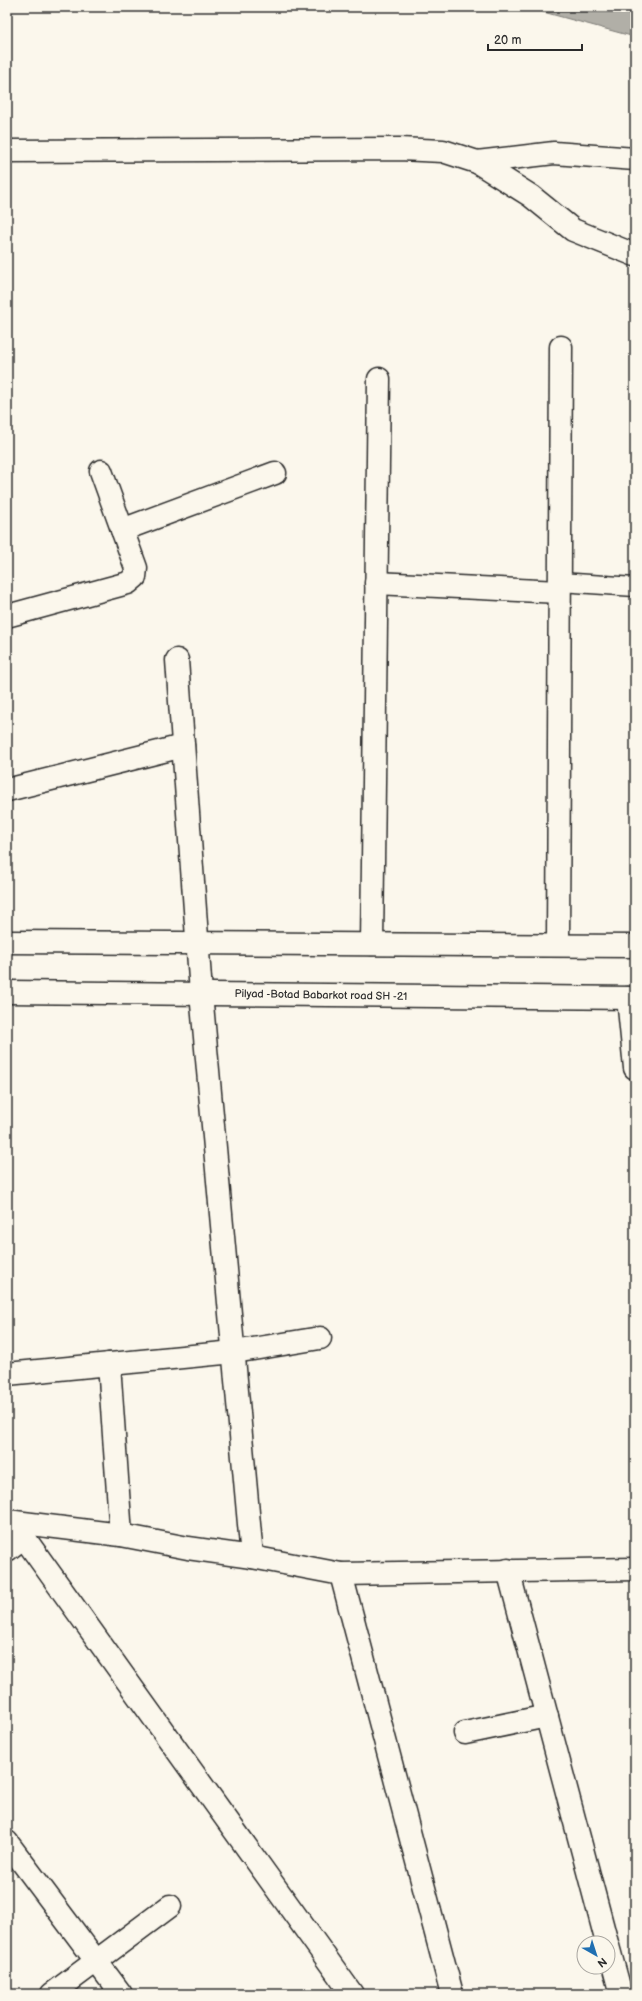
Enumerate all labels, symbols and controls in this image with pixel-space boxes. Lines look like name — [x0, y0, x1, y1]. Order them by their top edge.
scale bar — [488, 26, 582, 52]
text: 20 m — [494, 33, 521, 48]
street label: Pilyad -Botad Babarkot road SH -21 — [234, 987, 408, 1003]
north arrow — [576, 1935, 616, 1975]
text: N — [595, 1955, 609, 1970]

